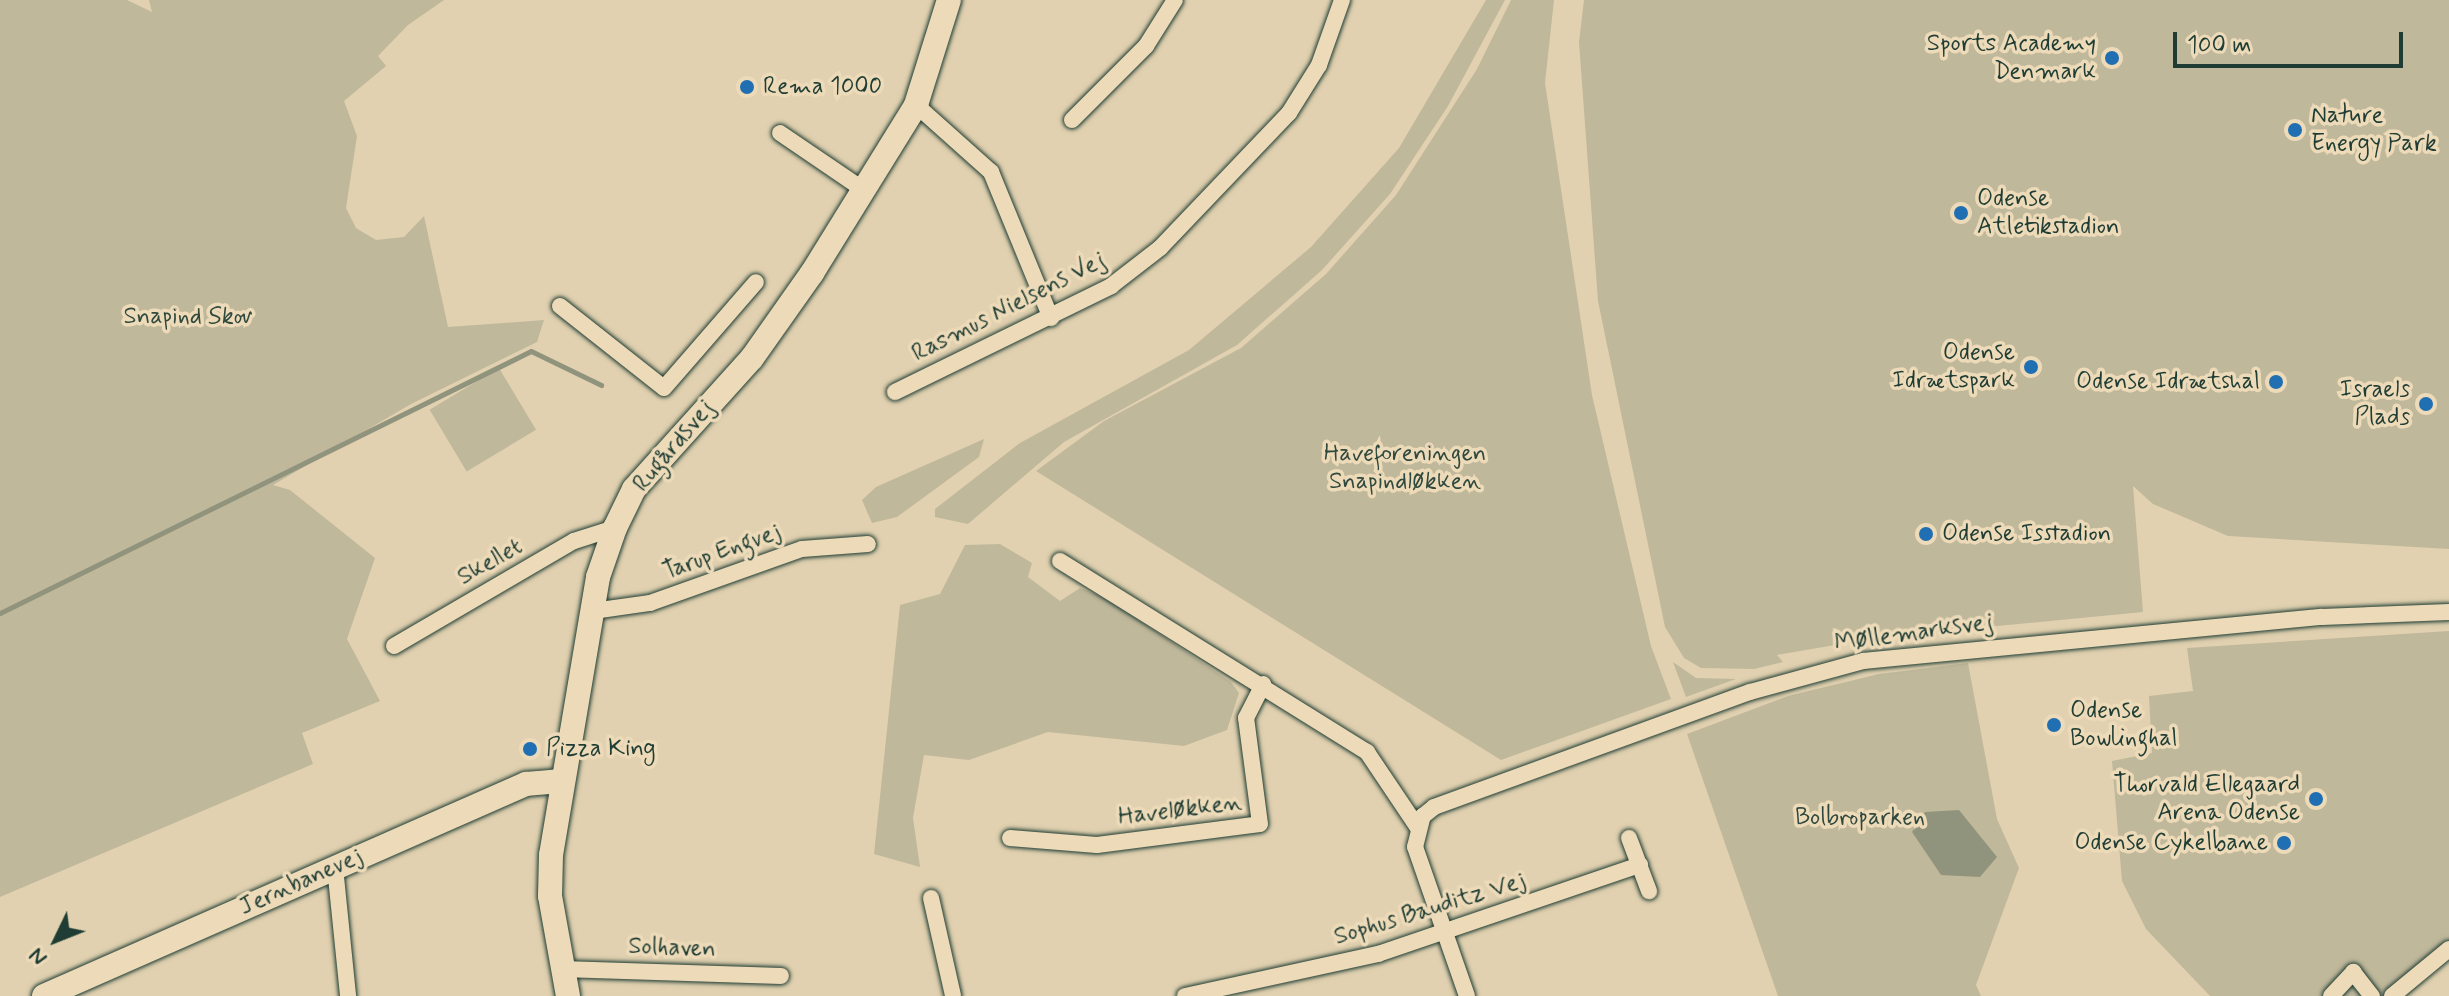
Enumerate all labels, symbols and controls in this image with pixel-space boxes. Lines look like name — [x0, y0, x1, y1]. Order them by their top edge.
scale bar — [2177, 16, 2407, 66]
place label: Sports Academy Denmark — [1922, 30, 2096, 86]
text: 100 m — [2187, 30, 2251, 61]
marker: Sports Academy Denmark — [2103, 49, 2121, 67]
place label: Rema 1000 — [763, 73, 882, 101]
marker: Rema 1000 — [738, 78, 756, 96]
place label: Nature Energy Park — [2311, 102, 2435, 158]
marker: Nature Energy Park — [2286, 121, 2304, 139]
place label: Odense Atletikstadion — [1977, 185, 2120, 241]
marker: Odense Atletikstadion — [1952, 204, 1970, 222]
street label: Rasmus Nielsens Vej — [908, 246, 1110, 368]
park label: Snapind Skov — [123, 303, 253, 331]
place label: Odense Idrætspark — [1892, 339, 2015, 395]
marker: Odense Idrætspark — [2022, 358, 2040, 376]
place label: Odense Idrætshal — [2076, 368, 2260, 396]
marker: Odense Idrætshal — [2267, 373, 2285, 391]
place label: Israels Plads — [2340, 376, 2410, 432]
street label: Rugårdsvej — [627, 394, 721, 498]
marker: Israels Plads — [2417, 395, 2435, 413]
park label: Haveforeningen Snapindløkken — [1324, 440, 1486, 496]
street label: Tarup Engvej — [659, 517, 785, 587]
place label: Odense Isstadion — [1942, 520, 2111, 548]
marker: Odense Isstadion — [1917, 525, 1935, 543]
street label: Skellet — [453, 532, 527, 592]
street label: Møllemarksvej — [1833, 608, 1995, 658]
place label: Odense Bowlinghal — [2070, 697, 2178, 753]
marker: Odense Bowlinghal — [2045, 716, 2063, 734]
place label: Pizza King — [546, 735, 656, 763]
marker: Pizza King — [521, 740, 539, 758]
place label: Thorvald Ellegaard Arena Odense — [2110, 771, 2300, 827]
street label: Haveløkken — [1117, 788, 1243, 832]
marker: Thorvald Ellegaard Arena Odense — [2307, 790, 2325, 808]
park label: Bolbroparken — [1795, 804, 1925, 832]
place label: Odense Cykelbane — [2074, 829, 2268, 857]
marker: Odense Cykelbane — [2275, 834, 2293, 852]
street label: Jernbanevej — [235, 842, 367, 922]
street label: Sophus Bauditz Vej — [1335, 868, 1525, 950]
north arrow — [16, 900, 96, 980]
street label: Solhaven — [628, 932, 716, 964]
text: N — [23, 941, 54, 971]

